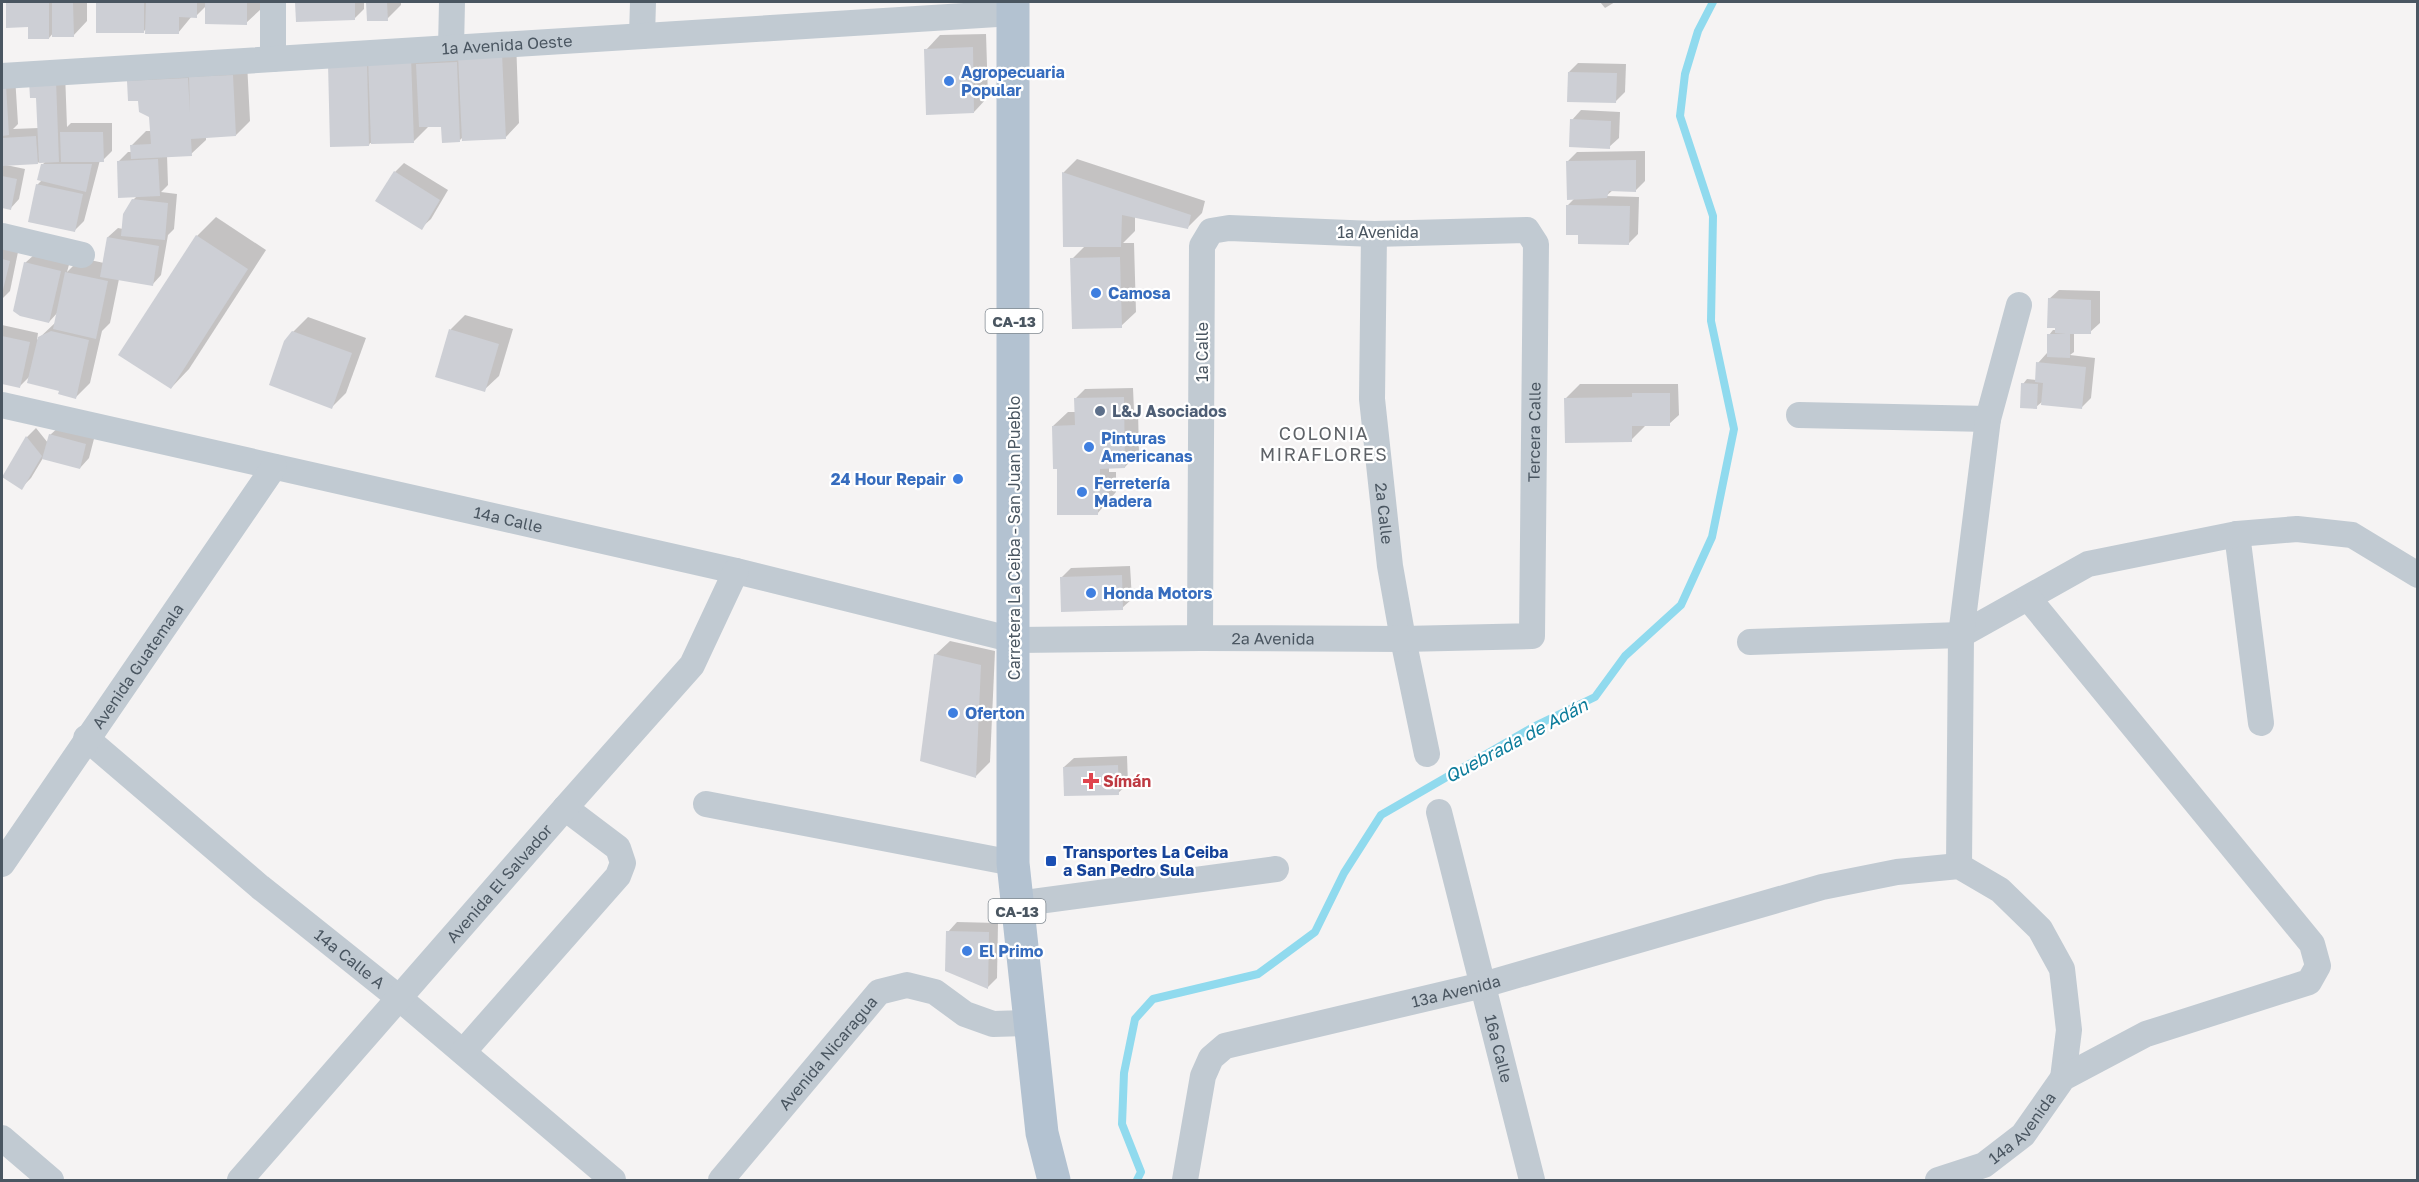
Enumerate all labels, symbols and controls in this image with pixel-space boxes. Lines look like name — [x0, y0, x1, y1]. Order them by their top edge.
street label: 1a Avenida Oeste — [441, 30, 573, 59]
place label: Agropecuaria Popular — [961, 62, 1065, 100]
marker: Agropecuaria Popular — [942, 74, 956, 88]
street label: 1a Avenida — [1337, 222, 1419, 242]
place label: Camosa — [1108, 283, 1170, 303]
marker: Camosa — [1089, 286, 1103, 300]
road number: CA-13 — [986, 309, 1042, 333]
street label: 1a Calle — [1192, 322, 1212, 382]
street label: Tercera Calle — [1524, 382, 1545, 482]
street label: Carretera La Ceiba - San Juan Pueblo — [1004, 396, 1024, 680]
place label: L&J Asociados — [1112, 401, 1227, 421]
marker: L&J Asociados — [1093, 404, 1107, 418]
district label: COLONIA MIRAFLORES — [1260, 422, 1388, 465]
place label: Pinturas Americanas — [1101, 428, 1193, 466]
marker: Pinturas Americanas — [1082, 440, 1096, 454]
place label: 24 Hour Repair — [831, 469, 946, 489]
marker: 24 Hour Repair — [951, 472, 965, 486]
place label: Ferretería Madera — [1094, 473, 1170, 511]
street label: 2a Calle — [1371, 482, 1398, 545]
marker: Ferretería Madera — [1075, 485, 1089, 499]
street label: 14a Calle — [472, 502, 545, 537]
place label: Honda Motors — [1103, 583, 1213, 603]
marker: Honda Motors — [1084, 586, 1098, 600]
street label: Avenida Guatemala — [88, 599, 188, 733]
street label: 2a Avenida — [1231, 628, 1315, 649]
water label: Quebrada de Adán — [1441, 693, 1592, 787]
place label: Oferton — [965, 703, 1025, 723]
marker: Oferton — [946, 706, 960, 720]
place label: Símán — [1103, 771, 1151, 791]
marker: Símán — [1084, 774, 1098, 788]
street label: Avenida El Salvador — [442, 820, 556, 947]
place label: Transportes La Ceiba a San Pedro Sula — [1063, 842, 1228, 880]
marker: Transportes La Ceiba a San Pedro Sula — [1044, 854, 1058, 868]
road number: CA-13 — [988, 899, 1046, 923]
street label: 14a Calle A — [310, 924, 389, 993]
place label: El Primo — [979, 941, 1044, 961]
marker: El Primo — [960, 944, 974, 958]
street label: 13a Avenida — [1409, 970, 1503, 1012]
street label: Avenida Nicaragua — [774, 992, 881, 1114]
street label: 16a Calle — [1481, 1012, 1517, 1085]
street label: 14a Avenida — [1984, 1088, 2060, 1168]

